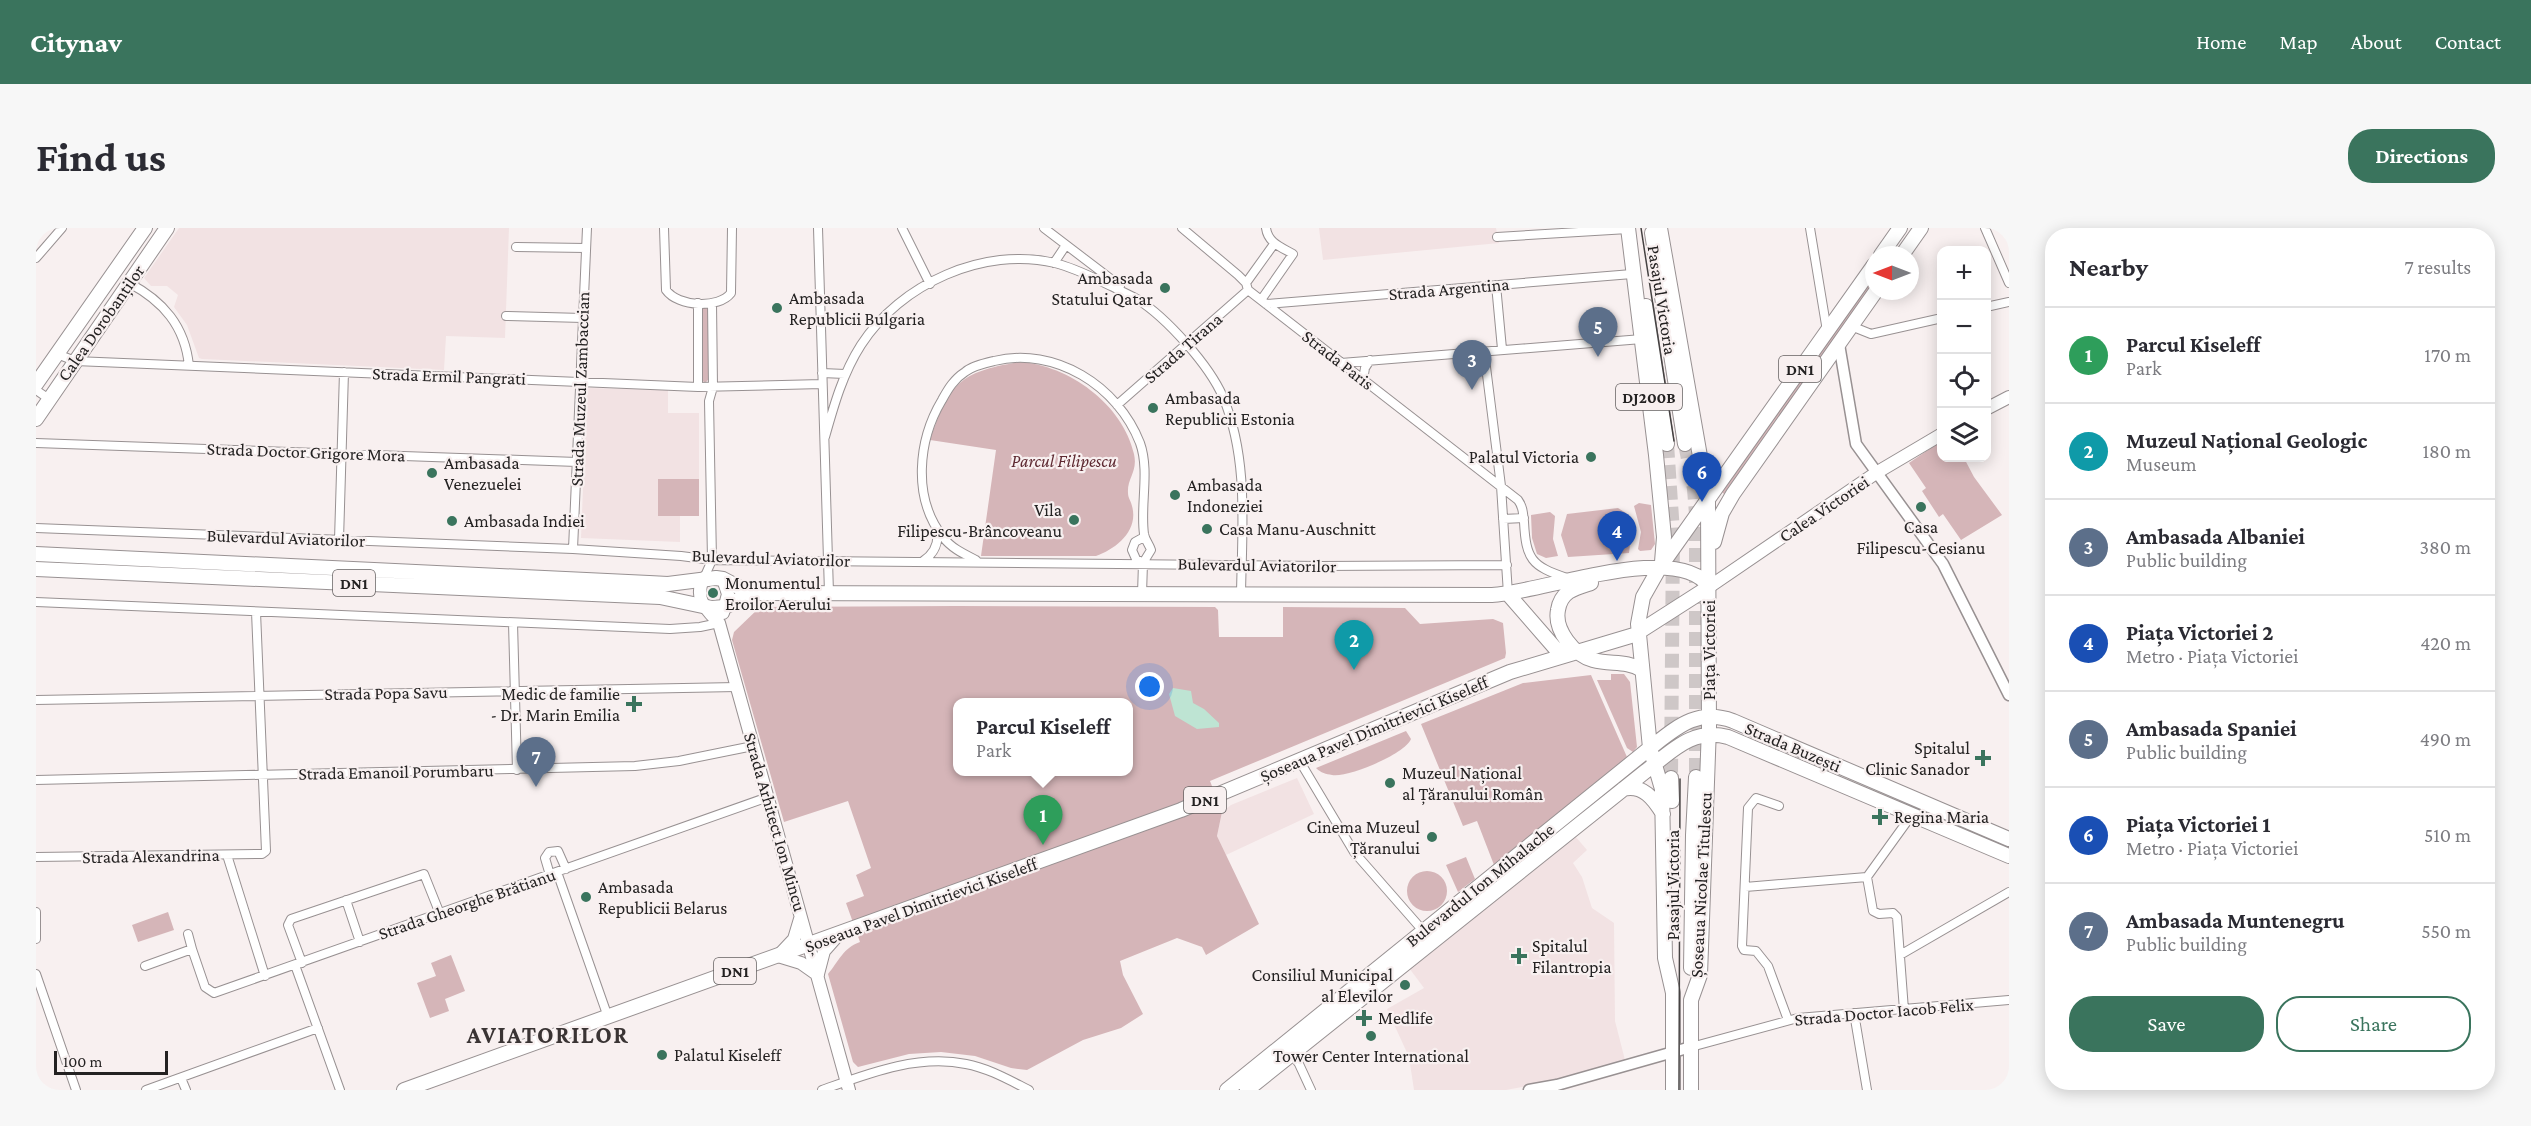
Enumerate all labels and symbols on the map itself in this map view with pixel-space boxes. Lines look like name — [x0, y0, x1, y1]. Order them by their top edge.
street label: Pasajul Victoria — [1642, 244, 1681, 356]
north arrow — [1865, 246, 1919, 300]
street label: Calea Dorobanților — [54, 261, 150, 386]
place label: Ambasada Statului Qatar — [1052, 268, 1154, 309]
street label: Strada Argentina — [1388, 274, 1510, 304]
marker: Ambasada Statului Qatar — [1158, 281, 1172, 295]
place label: Ambasada Republicii Bulgaria — [789, 288, 925, 329]
street label: Strada Muzeul Zambaccian — [567, 291, 593, 487]
marker: Ambasada Republicii Bulgaria — [770, 301, 784, 315]
pin: 5 — [1578, 308, 1618, 357]
street label: Strada Tirana — [1140, 309, 1226, 387]
street label: Strada Paris — [1298, 326, 1378, 394]
pin: 3 — [1452, 340, 1492, 390]
road number: DN1 — [1779, 356, 1821, 382]
street label: Strada Ermil Pangrati — [372, 363, 527, 389]
road number: DJ200B — [1616, 384, 1682, 410]
place label: Ambasada Republicii Estonia — [1165, 388, 1295, 429]
marker: Ambasada Republicii Estonia — [1146, 401, 1160, 415]
street label: Strada Doctor Grigore Mora — [206, 439, 406, 465]
place label: Palatul Victoria — [1469, 447, 1579, 467]
marker: Palatul Victoria — [1584, 450, 1598, 464]
park label: Parcul Filipescu — [1011, 451, 1117, 471]
pin: 6 — [1682, 452, 1722, 502]
place label: Ambasada Venezuelei — [444, 453, 522, 494]
marker: Ambasada Venezuelei — [425, 466, 439, 480]
street label: Calea Victoriei — [1775, 472, 1873, 546]
place label: Ambasada Indoneziei — [1187, 475, 1263, 516]
marker: Ambasada Indoneziei — [1168, 488, 1182, 502]
place label: Vila Filipescu-Brâncoveanu — [897, 500, 1062, 541]
marker: Casa Filipescu-Cesianu — [1914, 500, 1928, 514]
place label: Ambasada Indiei — [464, 511, 585, 531]
pin: 4 — [1598, 512, 1636, 561]
marker: Vila Filipescu-Brâncoveanu — [1067, 513, 1081, 527]
marker: Ambasada Indiei — [445, 514, 459, 528]
place label: Casa Filipescu-Cesianu — [1857, 517, 1986, 558]
place label: Casa Manu-Auschnitt — [1219, 519, 1377, 539]
marker: Casa Manu-Auschnitt — [1200, 522, 1214, 536]
street label: Bulevardul Aviatorilor — [206, 525, 366, 551]
street label: Bulevardul Aviatorilor — [691, 545, 851, 571]
street label: Bulevardul Aviatorilor — [1177, 554, 1337, 576]
road number: DN1 — [333, 570, 375, 596]
place label: Monumentul Eroilor Aerului — [725, 573, 831, 614]
marker: Monumentul Eroilor Aerului — [706, 586, 720, 600]
street label: Piața Victoriei — [1699, 600, 1721, 700]
pin: 2 — [1334, 620, 1374, 670]
street label: Șoseaua Pavel Dimitrievici Kiseleff — [1257, 671, 1493, 788]
your location — [1135, 672, 1164, 701]
street label: Strada Popa Savu — [324, 682, 448, 704]
place label: Medic de familie - Dr. Marin Emilia — [490, 684, 620, 725]
marker: Medic de familie - Dr. Marin Emilia — [625, 695, 643, 713]
street label: Strada Buzești — [1741, 718, 1844, 778]
street label: Strada Arhitect Ion Mincu — [740, 730, 810, 914]
pin: 7 — [516, 738, 556, 787]
place label: Spitalul Clinic Sanador — [1865, 738, 1971, 779]
marker: Spitalul Clinic Sanador — [1974, 749, 1992, 767]
street label: Strada Emanoil Porumbaru — [298, 760, 494, 784]
place label: Muzeul Național al Țăranului Român — [1402, 763, 1543, 806]
marker: Muzeul Național al Țăranului Român — [1383, 776, 1397, 790]
road number: DN1 — [1184, 787, 1226, 813]
street label: Șoseaua Nicolae Titulescu — [1686, 791, 1718, 978]
pin: 1 — [1024, 796, 1062, 845]
place label: Regina Maria — [1894, 807, 1989, 827]
marker: Regina Maria — [1871, 808, 1889, 826]
place label: Cinema Muzeul Țăranului — [1307, 817, 1420, 860]
street label: Bulevardul Ion Mihalache — [1402, 819, 1558, 951]
marker: Cinema Muzeul Țăranului — [1425, 830, 1439, 844]
street label: Pasajul Victoria — [1663, 830, 1684, 940]
street label: Strada Alexandrina — [82, 845, 220, 867]
street label: Șoseaua Pavel Dimitrievici Kiseleff — [802, 853, 1042, 958]
street label: Strada Gheorghe Brătianu — [376, 864, 559, 944]
place label: Ambasada Republicii Belarus — [598, 877, 727, 918]
marker: Ambasada Republicii Belarus — [579, 890, 593, 904]
place label: Spitalul Filantropia — [1532, 936, 1612, 977]
marker: Spitalul Filantropia — [1510, 947, 1528, 965]
road number: DN1 — [714, 958, 756, 984]
place label: Consiliul Municipal al Elevilor — [1251, 965, 1394, 1006]
marker: Consiliul Municipal al Elevilor — [1398, 978, 1412, 992]
street label: Strada Doctor Iacob Felix — [1794, 994, 1975, 1030]
place label: Medlife — [1378, 1008, 1433, 1028]
marker: Medlife — [1355, 1009, 1373, 1027]
district label: AVIATORILOR — [466, 1021, 629, 1048]
marker: Tower Center International — [1364, 1029, 1378, 1043]
place label: Palatul Kiseleff — [674, 1045, 783, 1065]
place label: Tower Center International — [1273, 1046, 1469, 1066]
scale bar — [54, 1048, 168, 1076]
marker: Palatul Kiseleff — [655, 1048, 669, 1062]

